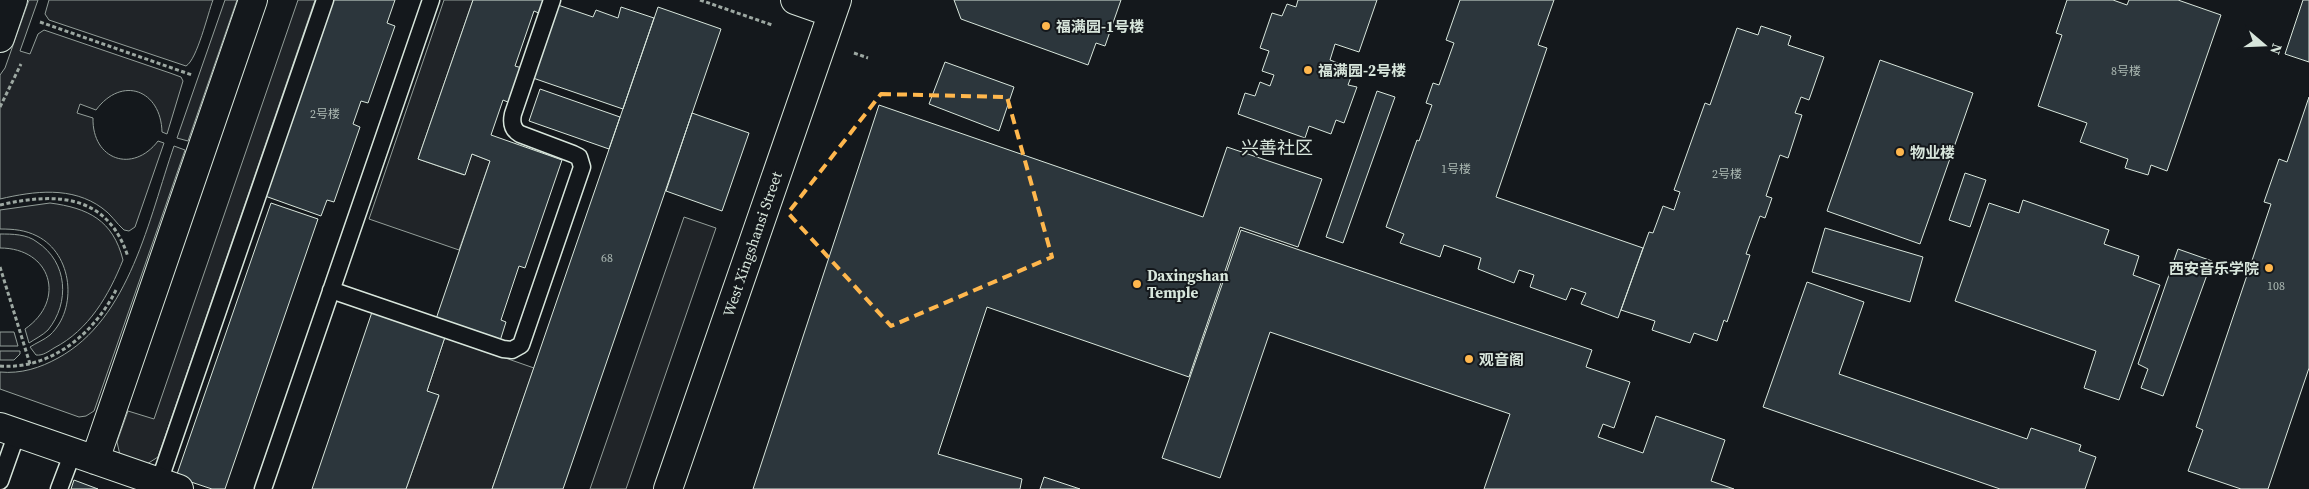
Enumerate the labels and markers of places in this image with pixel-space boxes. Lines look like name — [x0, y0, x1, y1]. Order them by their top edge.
place label: 福满园-1号楼 — [1056, 16, 1144, 37]
marker: 福满园-1号楼 — [1040, 20, 1052, 32]
place label: 福满园-2号楼 — [1318, 60, 1406, 81]
marker: 福满园-2号楼 — [1302, 64, 1314, 76]
place label: 物业楼 — [1910, 142, 1955, 163]
marker: 物业楼 — [1894, 146, 1906, 158]
place label: 西安音乐学院 — [2169, 258, 2259, 279]
marker: 西安音乐学院 — [2263, 262, 2275, 274]
place label: Daxingshan Temple — [1147, 265, 1229, 303]
marker: Daxingshan Temple — [1131, 278, 1143, 290]
place label: 观音阁 — [1479, 349, 1524, 370]
marker: 观音阁 — [1463, 353, 1475, 365]

